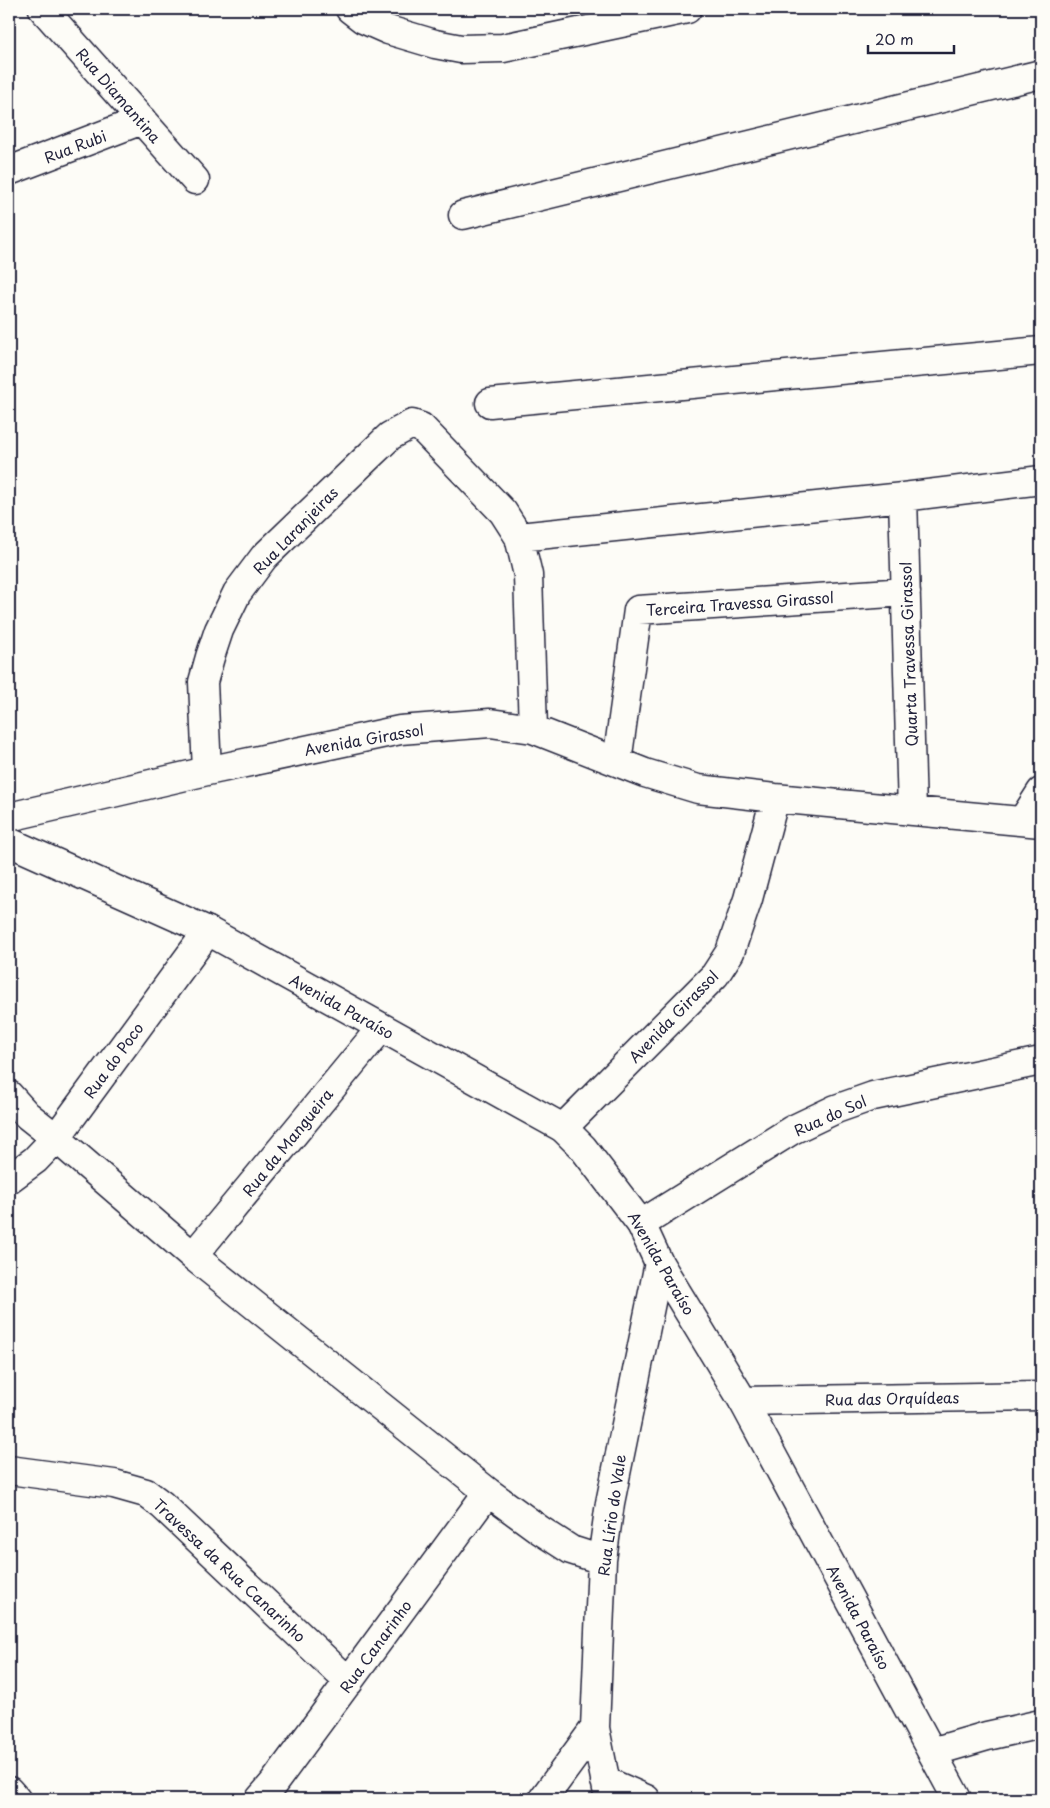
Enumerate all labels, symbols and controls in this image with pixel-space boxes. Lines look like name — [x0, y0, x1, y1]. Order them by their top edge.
scale bar — [868, 22, 954, 54]
text: 20 m — [875, 27, 914, 50]
street label: Rua Diamantina — [71, 42, 167, 148]
street label: Rua Rubi — [41, 124, 109, 168]
street label: Rua Laranjeiras — [247, 481, 343, 579]
street label: Quarta Travessa Girassol — [893, 561, 923, 747]
street label: Terceira Travessa Girassol — [645, 585, 835, 621]
street label: Avenida Girassol — [302, 717, 426, 761]
street label: Avenida Girassol — [623, 965, 723, 1067]
street label: Avenida Paraíso — [286, 968, 398, 1044]
street label: Rua do Poco — [78, 1017, 148, 1103]
street label: Rua da Mangueira — [236, 1083, 338, 1201]
street label: Rua do Sol — [790, 1089, 870, 1141]
street label: Avenida Paraíso — [623, 1207, 701, 1319]
street label: Rua das Orquídeas — [825, 1385, 960, 1411]
street label: Rua Lírio do Vale — [591, 1453, 631, 1577]
street label: Travessa da Rua Canarinho — [149, 1493, 311, 1647]
street label: Avenida Paraíso — [822, 1560, 896, 1674]
street label: Rua Canarinho — [333, 1595, 417, 1697]

